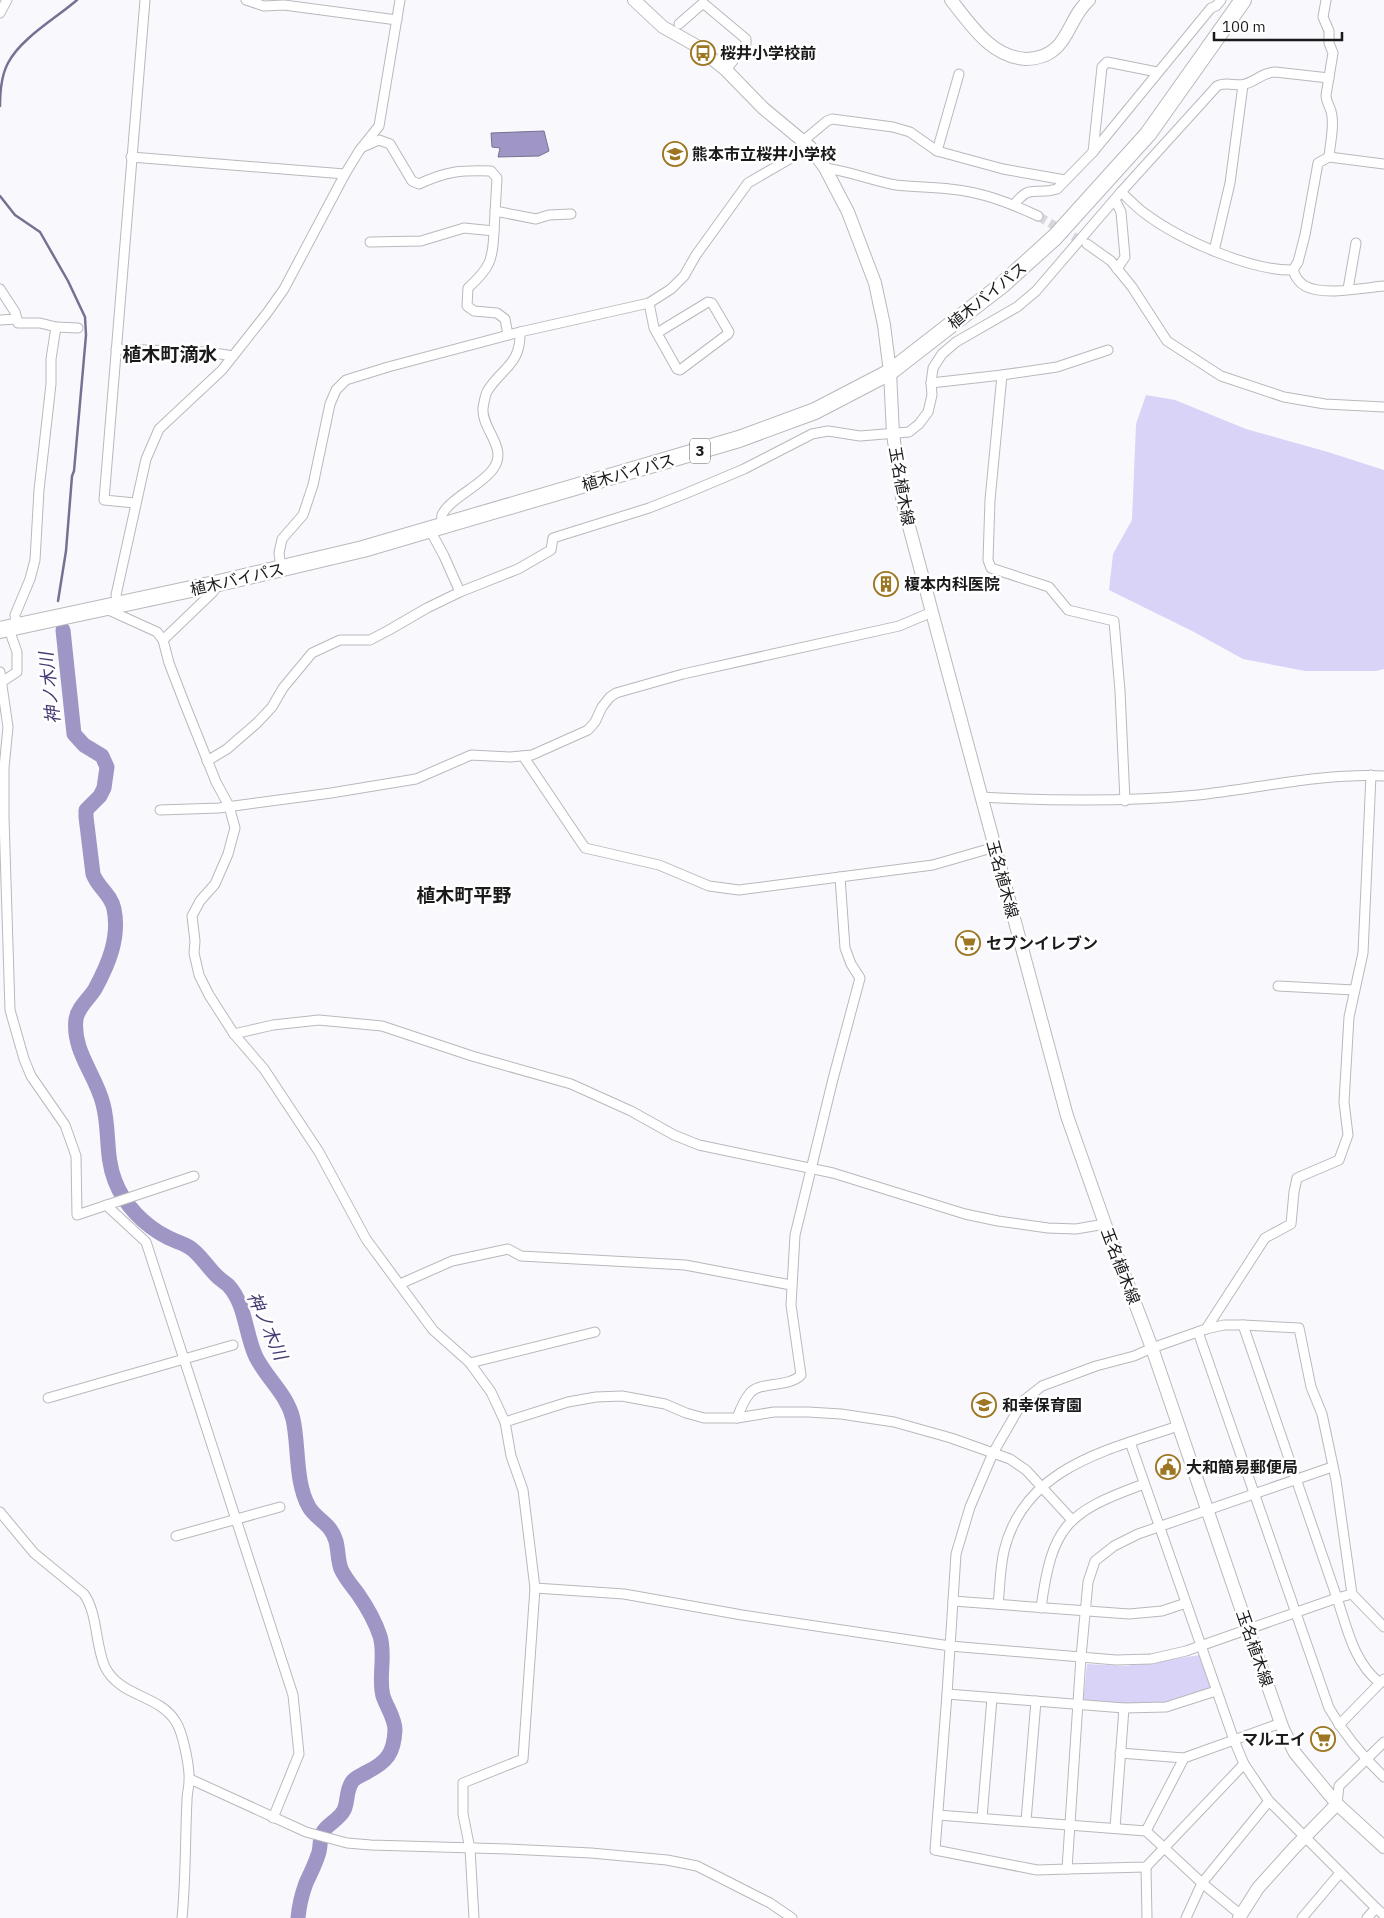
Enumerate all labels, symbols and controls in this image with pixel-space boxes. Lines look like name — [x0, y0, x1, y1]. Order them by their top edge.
scale bar — [1214, 10, 1342, 42]
text: 100 m — [1222, 17, 1266, 36]
bus stop icon: 桜井小学校前 — [690, 40, 716, 66]
place label: 桜井小学校前 — [720, 43, 816, 63]
school or university icon: 熊本市立桜井小学校 — [662, 141, 688, 167]
place label: 熊本市立桜井小学校 — [692, 144, 836, 164]
street label: 植木バイパス — [944, 257, 1030, 333]
district label: 植木町滴水 — [122, 342, 218, 366]
road number: 3 — [690, 438, 710, 464]
street label: 玉名植木線 — [885, 445, 919, 527]
street label: 植木バイパス — [579, 449, 677, 495]
street label: 植木バイパス — [188, 558, 286, 600]
building icon: 榎本内科医院 — [873, 571, 899, 597]
place label: 榎本内科医院 — [904, 574, 1000, 594]
water label: 神ノ木川 — [34, 649, 65, 725]
street label: 玉名植木線 — [983, 838, 1023, 920]
district label: 植木町平野 — [416, 883, 512, 907]
supermarket icon: セブンイレブン — [955, 930, 981, 956]
place label: セブンイレブン — [986, 933, 1098, 953]
street label: 玉名植木線 — [1097, 1225, 1145, 1307]
water label: 神ノ木川 — [242, 1288, 293, 1365]
school or university icon: 和幸保育園 — [971, 1392, 997, 1418]
place label: 和幸保育園 — [1002, 1395, 1082, 1415]
public building icon: 大和簡易郵便局 — [1155, 1454, 1181, 1480]
place label: 大和簡易郵便局 — [1186, 1457, 1298, 1477]
street label: 玉名植木線 — [1233, 1607, 1277, 1689]
supermarket icon: マルエイ — [1310, 1726, 1336, 1752]
place label: マルエイ — [1242, 1729, 1306, 1749]

